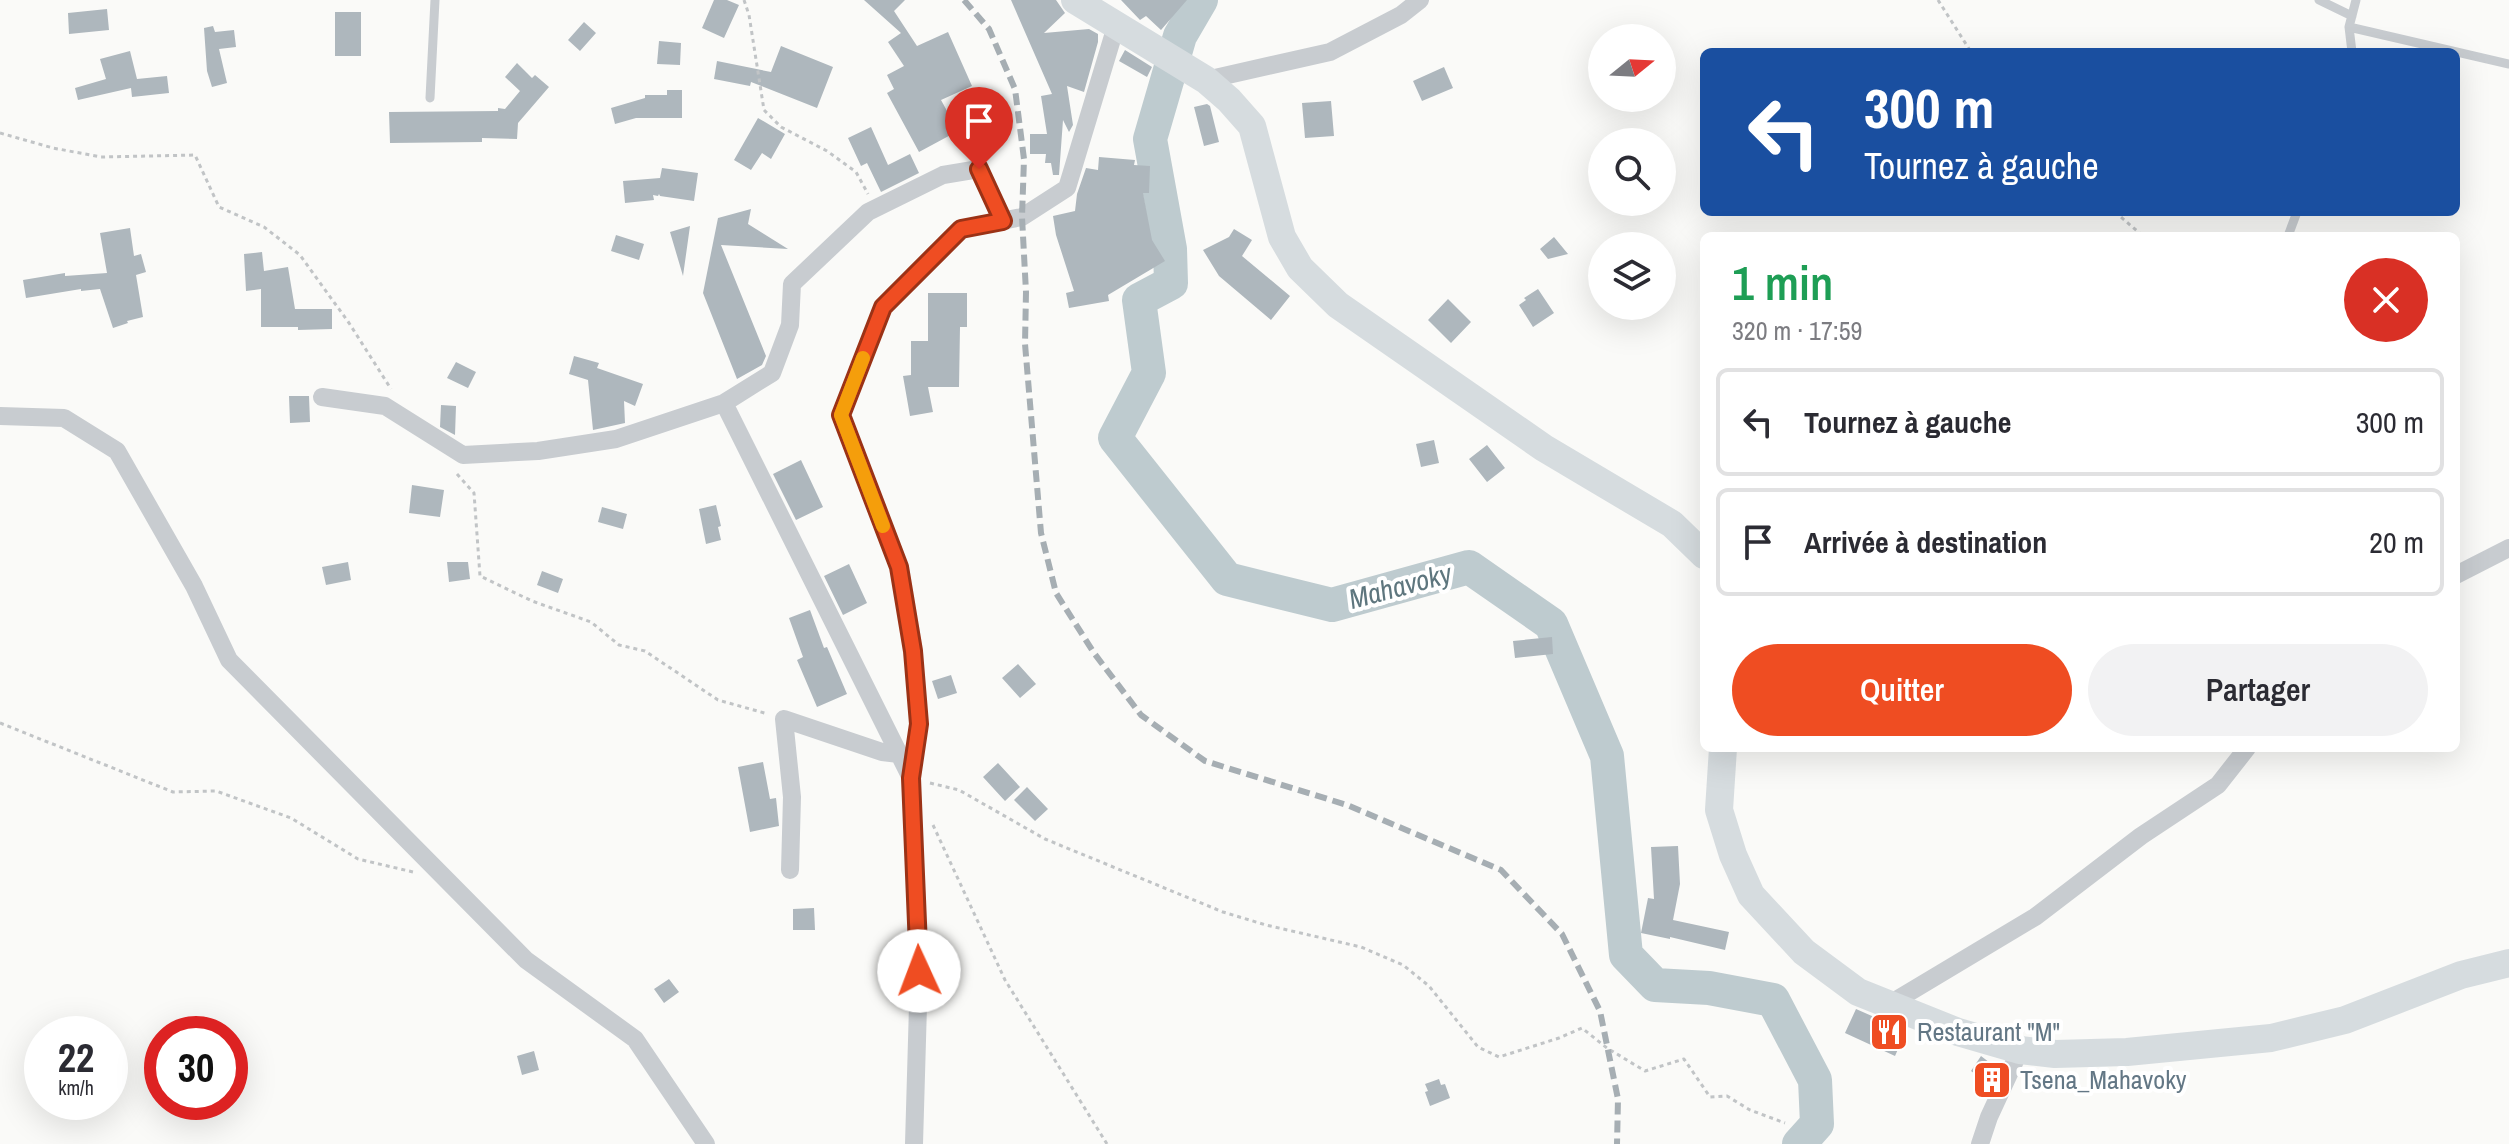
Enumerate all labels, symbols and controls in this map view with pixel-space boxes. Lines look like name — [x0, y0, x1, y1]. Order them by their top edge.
north arrow — [1588, 24, 1676, 112]
map controls — [1588, 24, 1676, 320]
text: 300 m — [1864, 70, 1994, 145]
icon: left — [1732, 80, 1836, 184]
pin — [945, 87, 1013, 169]
icon: arrive — [957, 99, 1001, 143]
button: search — [1588, 128, 1676, 216]
text: Tournez à gauche — [1864, 142, 2099, 190]
button: layers — [1588, 232, 1676, 320]
text: 1 min — [1732, 250, 1833, 315]
button: close — [2344, 258, 2428, 342]
text: 320 m · 17:59 — [1732, 313, 1862, 348]
icon: left — [1736, 400, 1780, 444]
text: Tournez à gauche — [1804, 402, 2011, 442]
text: 300 m — [2356, 402, 2424, 442]
icon: arrive — [1736, 520, 1780, 564]
text: Arrivée à destination — [1804, 522, 2047, 562]
text: 20 m — [2369, 522, 2424, 562]
water label: Mahavoky — [1345, 554, 1457, 618]
button: Quitter — [1732, 644, 2072, 736]
button: Partager — [2088, 644, 2428, 736]
position arrow — [877, 929, 961, 1013]
restaurant icon: Restaurant "M" — [1868, 1011, 1910, 1053]
place label: Restaurant "M" — [1917, 1014, 2060, 1049]
speed limit sign: 30 — [144, 1016, 248, 1120]
text: 22 — [58, 1031, 94, 1084]
building icon: Tsena_Mahavoky — [1971, 1059, 2013, 1101]
place label: Tsena_Mahavoky — [2020, 1062, 2187, 1097]
text: km/h — [58, 1074, 94, 1101]

